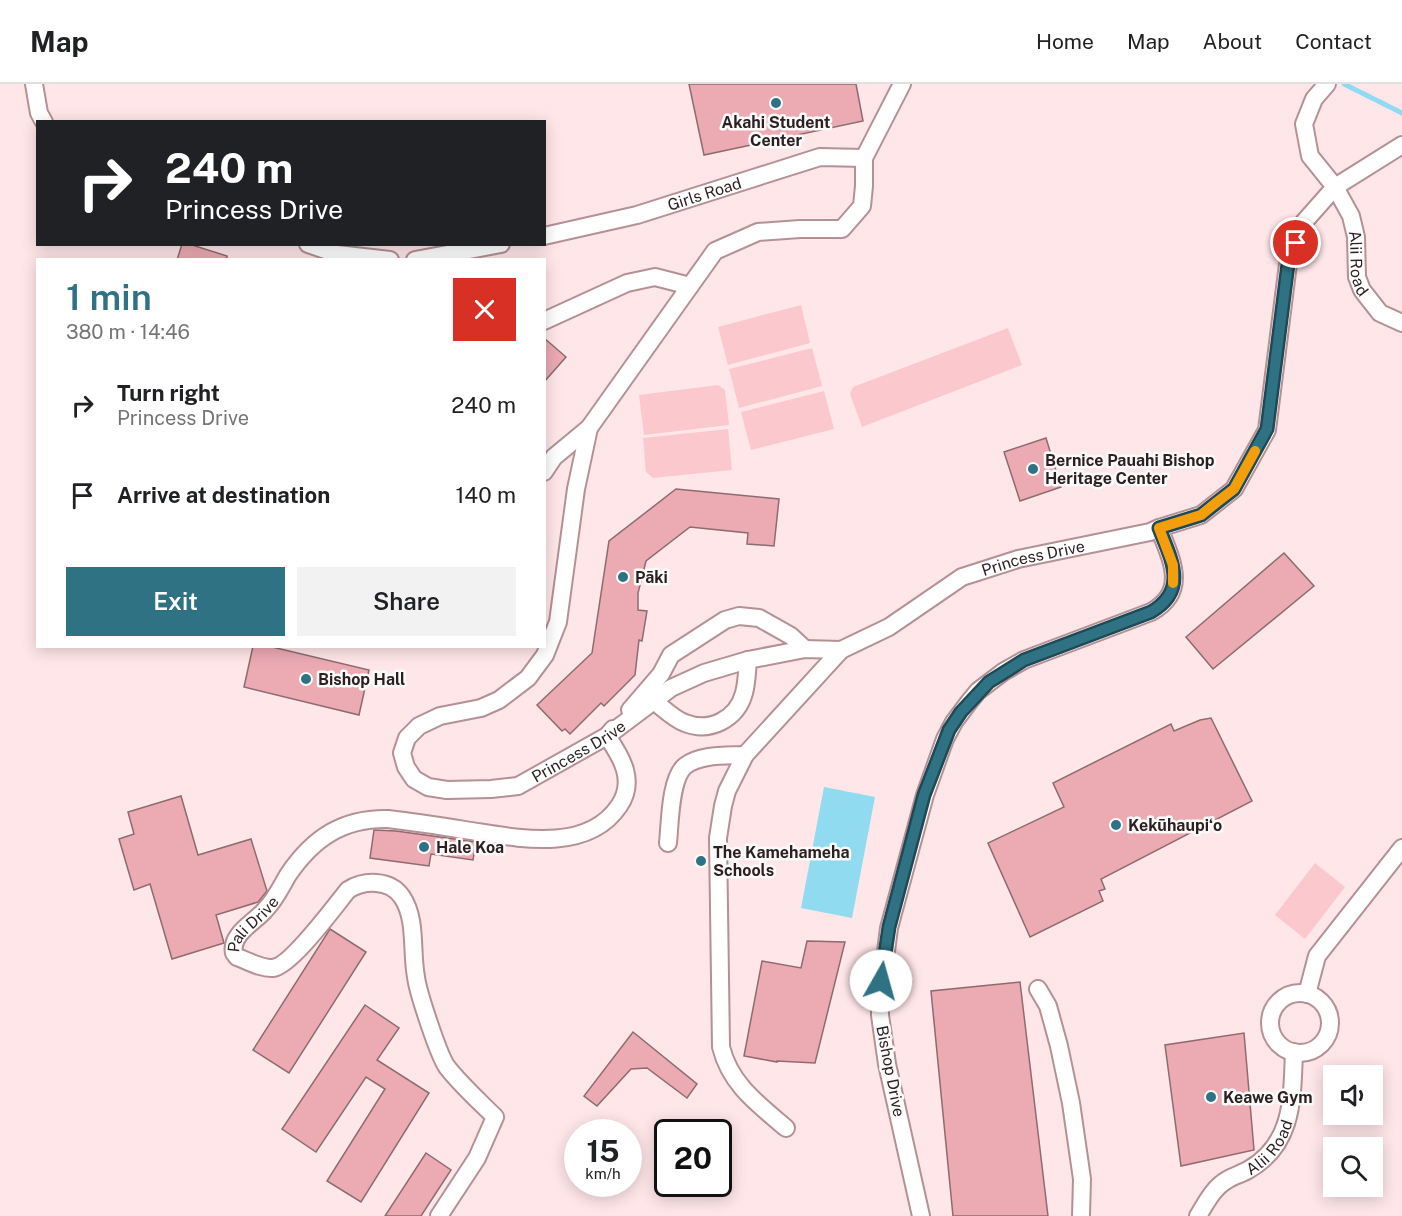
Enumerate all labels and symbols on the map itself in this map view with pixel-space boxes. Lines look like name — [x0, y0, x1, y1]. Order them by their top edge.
marker: Akahi Student Center — [769, 96, 783, 110]
place label: Akahi Student Center — [722, 113, 831, 150]
street label: Girls Road — [665, 174, 744, 215]
pin — [1270, 217, 1321, 268]
street label: Alii Road — [1345, 228, 1372, 300]
place label: Bernice Pauahi Bishop Heritage Center — [1045, 451, 1215, 488]
marker: Bernice Pauahi Bishop Heritage Center — [1026, 462, 1040, 476]
street label: Princess Drive — [979, 537, 1086, 580]
place label: Pāki — [635, 568, 668, 587]
marker: Pāki — [616, 570, 630, 584]
place label: Bishop Hall — [318, 670, 405, 689]
marker: Bishop Hall — [299, 672, 313, 686]
street label: Princess Drive — [528, 716, 629, 786]
place label: Kekūhaupiʻo — [1128, 816, 1222, 835]
marker: Kekūhaupiʻo — [1109, 818, 1123, 832]
place label: Hale Koa — [436, 838, 504, 857]
marker: Hale Koa — [417, 840, 431, 854]
place label: The Kamehameha Schools — [713, 843, 850, 880]
marker: The Kamehameha Schools — [694, 854, 708, 868]
street label: Pali Drive — [224, 893, 283, 953]
position arrow — [849, 949, 913, 1013]
street label: Bishop Drive — [872, 1024, 909, 1118]
place label: Keawe Gym — [1223, 1088, 1313, 1107]
marker: Keawe Gym — [1204, 1090, 1218, 1104]
street label: Alii Road — [1242, 1117, 1297, 1179]
speed limit sign: 20 — [654, 1119, 732, 1197]

